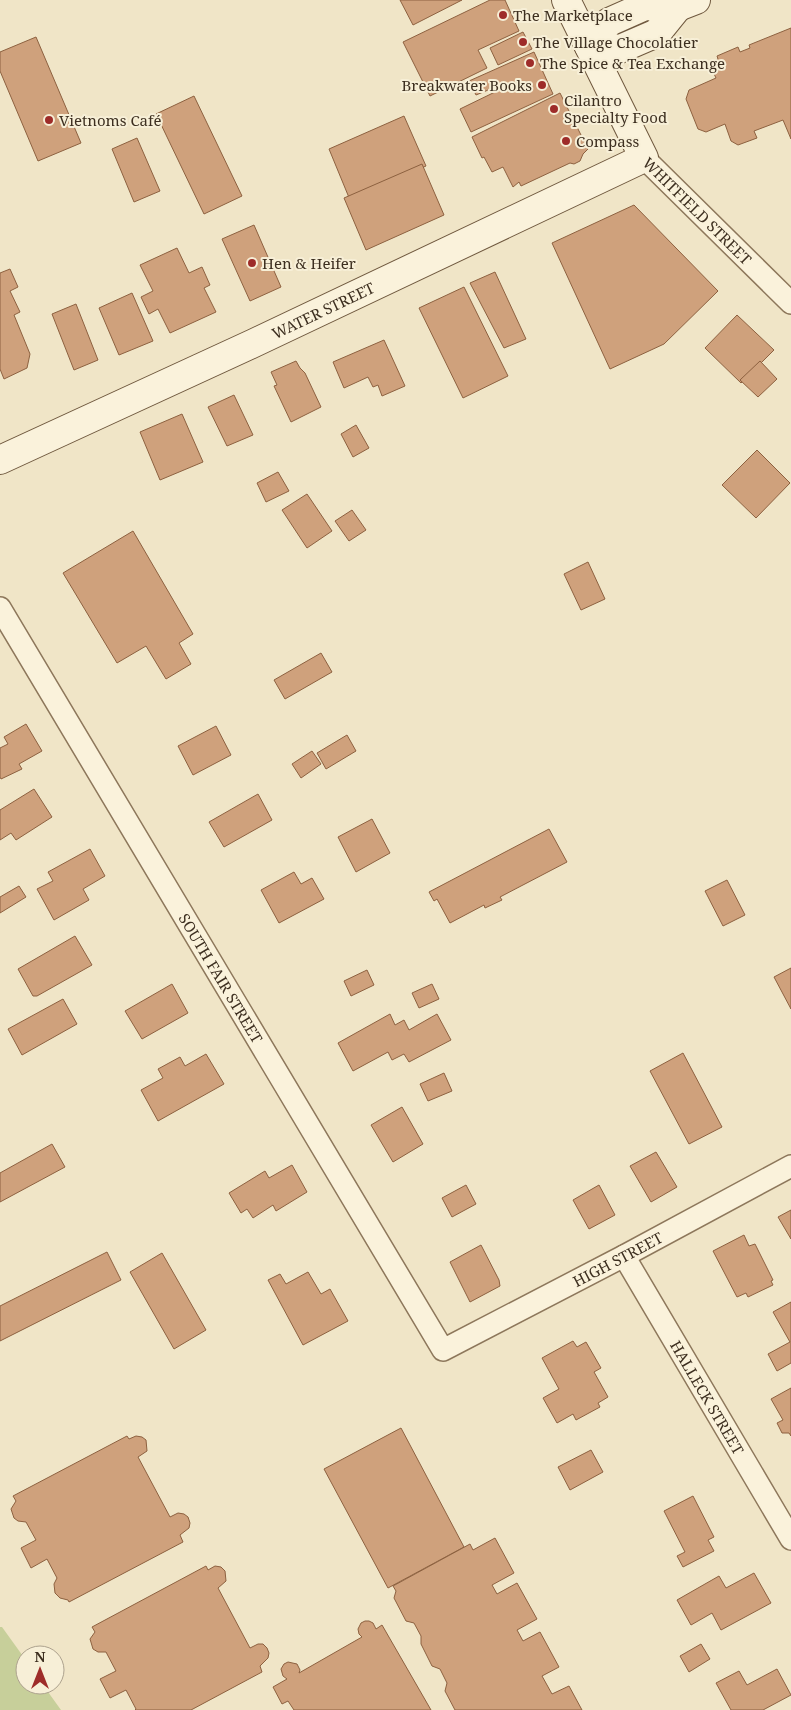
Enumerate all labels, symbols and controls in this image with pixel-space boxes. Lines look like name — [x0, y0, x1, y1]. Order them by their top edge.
place label: The Marketplace — [513, 5, 633, 25]
marker: The Marketplace — [497, 9, 509, 21]
place label: The Village Chocolatier — [533, 32, 698, 52]
marker: The Village Chocolatier — [517, 36, 529, 48]
place label: The Spice & Tea Exchange — [540, 53, 725, 73]
marker: The Spice & Tea Exchange — [524, 57, 536, 69]
place label: Breakwater Books — [402, 75, 532, 95]
marker: Breakwater Books — [536, 79, 548, 91]
place label: Cilantro Specialty Food — [564, 90, 667, 127]
marker: Cilantro Specialty Food — [548, 103, 560, 115]
place label: Vietnoms Café — [59, 110, 162, 130]
marker: Vietnoms Café — [43, 114, 55, 126]
place label: Compass — [576, 131, 639, 151]
marker: Compass — [560, 135, 572, 147]
street label: WHITFIELD STREET — [639, 153, 756, 269]
place label: Hen & Heifer — [262, 253, 356, 273]
marker: Hen & Heifer — [246, 257, 258, 269]
street label: WATER STREET — [268, 277, 378, 343]
street label: SOUTH FAIR STREET — [175, 910, 267, 1047]
street label: HIGH STREET — [569, 1227, 666, 1291]
street label: HALLECK STREET — [666, 1337, 749, 1458]
north arrow — [15, 1645, 65, 1695]
text: N — [34, 1647, 46, 1666]

